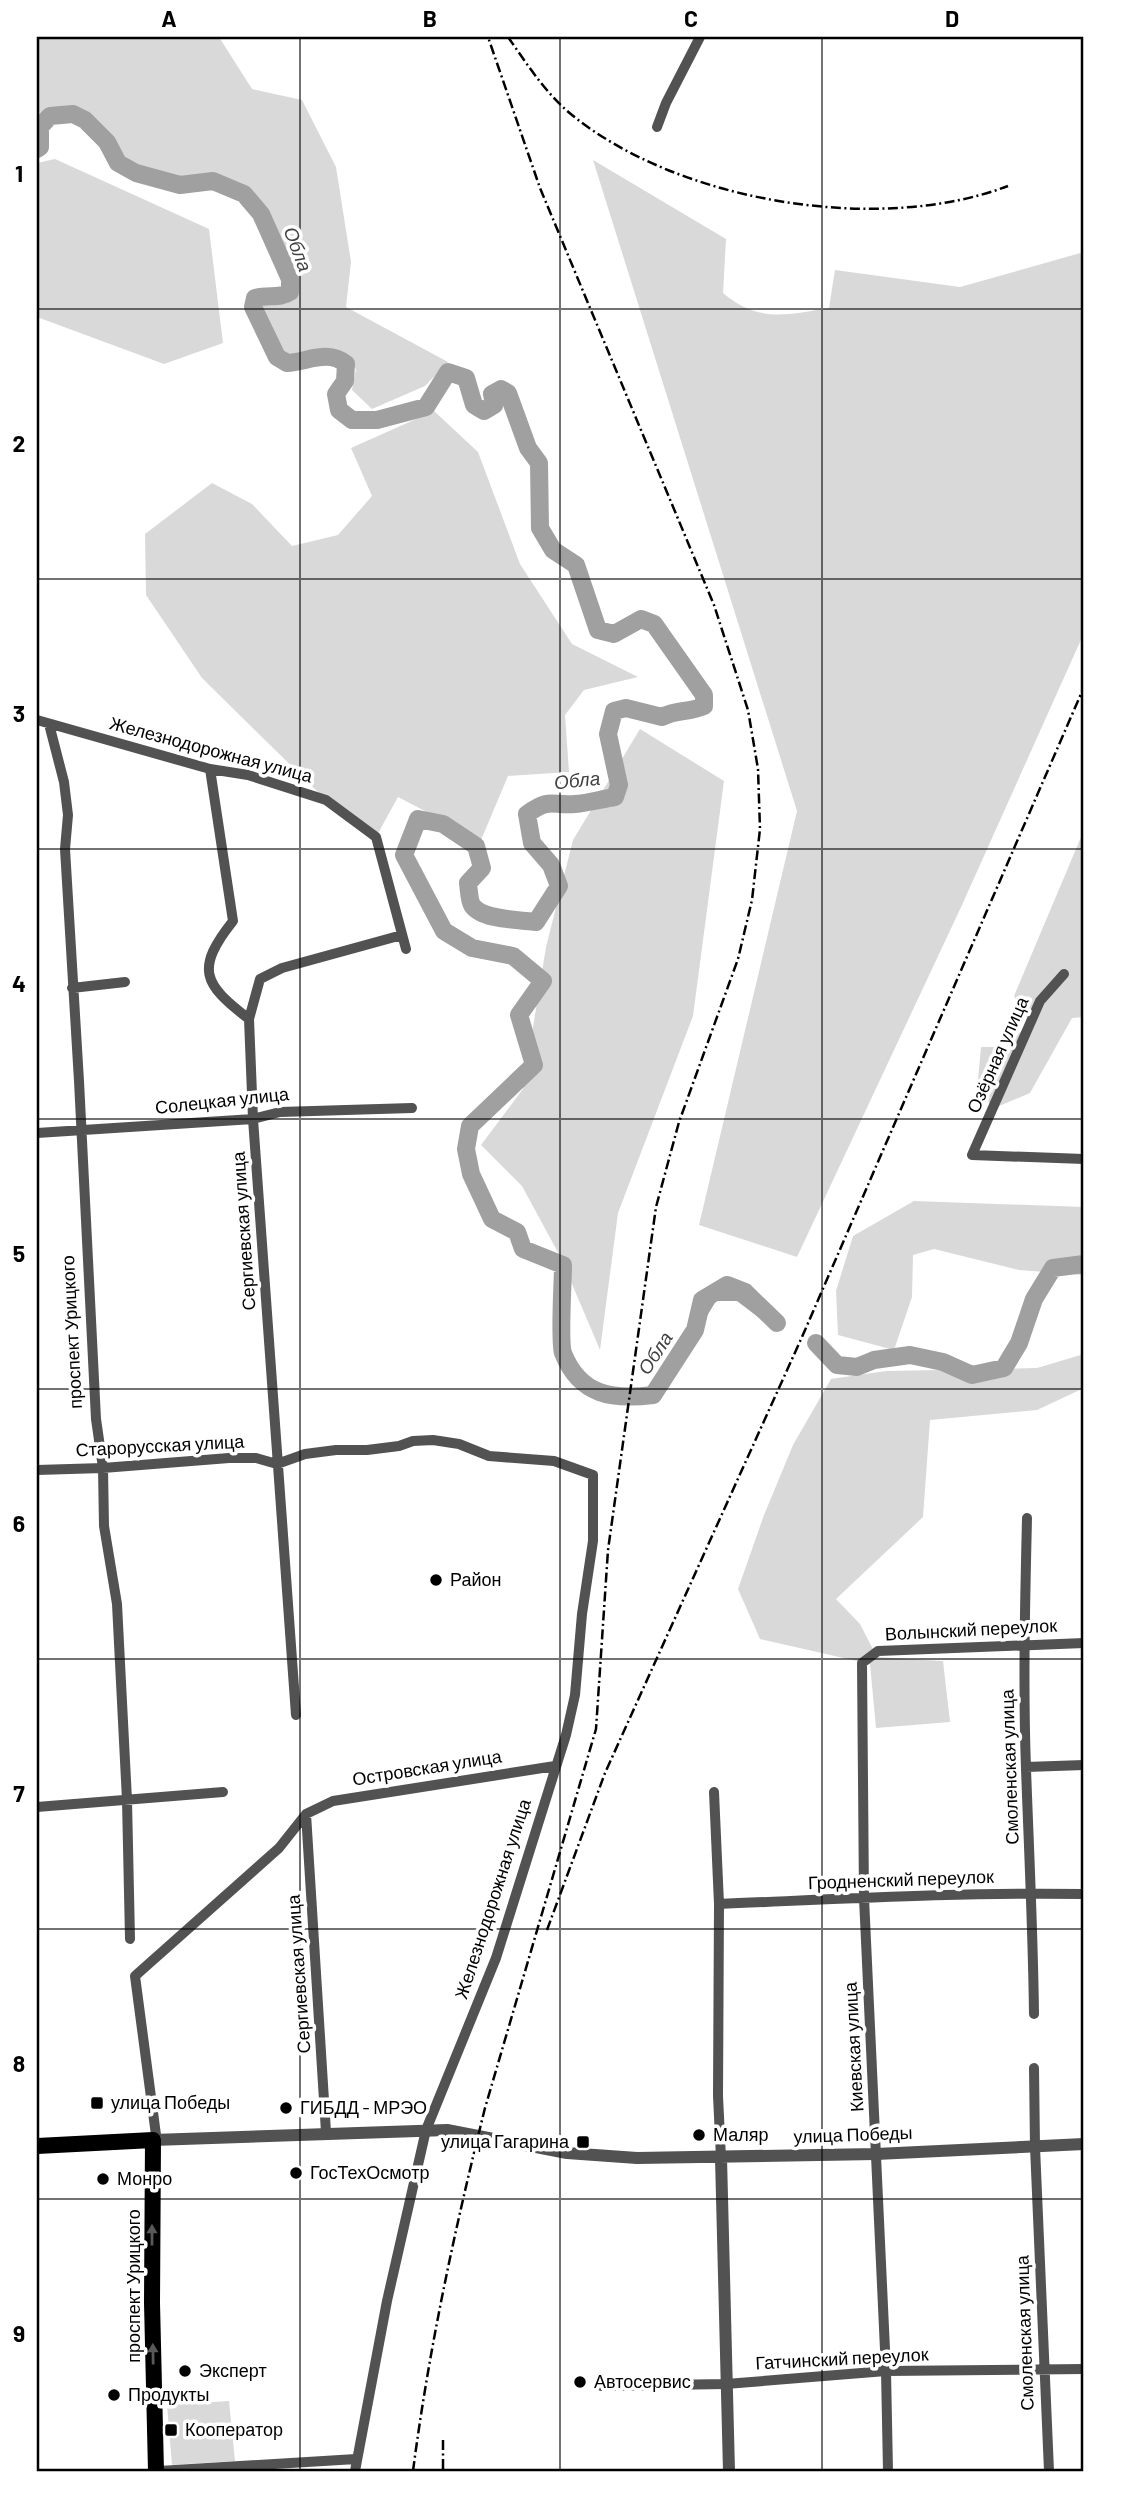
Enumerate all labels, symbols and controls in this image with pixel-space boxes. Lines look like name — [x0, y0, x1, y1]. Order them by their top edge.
text: A — [161, 4, 177, 32]
text: B — [423, 4, 437, 32]
text: C — [684, 4, 698, 32]
text: D — [945, 4, 959, 32]
text: 1 — [15, 159, 23, 187]
water label: Обла — [279, 223, 318, 275]
text: 2 — [13, 429, 25, 457]
text: 3 — [13, 699, 25, 727]
street label: Железнодорожная улица — [108, 711, 316, 787]
water label: Обла — [553, 766, 601, 793]
text: 4 — [12, 969, 26, 997]
street label: Озёрная улица — [962, 992, 1033, 1116]
street label: Солецкая улица — [154, 1082, 291, 1118]
street label: Сергиевская улица — [226, 1150, 260, 1311]
text: 5 — [13, 1239, 25, 1267]
street label: проспект Урицкого — [56, 1255, 86, 1409]
water label: Обла — [632, 1327, 677, 1378]
street label: Старорусская улица — [75, 1430, 246, 1460]
text: 6 — [13, 1509, 25, 1537]
place label: Район — [450, 1568, 501, 1590]
marker: Район — [428, 1572, 444, 1588]
street label: Волынский переулок — [884, 1613, 1058, 1644]
street label: Смоленская улица — [995, 1688, 1023, 1845]
street label: Островская улица — [351, 1744, 504, 1790]
text: 7 — [13, 1779, 25, 1807]
street label: Железнодорожная улица — [449, 1795, 535, 2001]
street label: Гродненский переулок — [808, 1865, 994, 1893]
street label: Сергиевская улица — [281, 1893, 315, 2054]
street label: Киевская улица — [839, 1981, 867, 2113]
text: 8 — [13, 2049, 25, 2077]
place label: улица Победы — [111, 2091, 230, 2113]
marker: улица Победы — [89, 2095, 105, 2111]
place label: ГИБДД - МРЭО — [300, 2096, 427, 2118]
marker: ГИБДД - МРЭО — [278, 2100, 294, 2116]
street label: улица Победы — [793, 2121, 913, 2147]
place label: Маляр — [713, 2123, 768, 2145]
marker: Маляр — [691, 2127, 707, 2143]
place label: улица Гагарина — [441, 2130, 570, 2152]
marker: улица Гагарина — [575, 2134, 591, 2150]
place label: ГосТехОсмотр — [310, 2161, 429, 2183]
marker: ГосТехОсмотр — [288, 2165, 304, 2181]
place label: Монро — [117, 2167, 172, 2189]
marker: Монро — [95, 2171, 111, 2187]
street label: проспект Урицкого — [122, 2209, 144, 2363]
one-way arrow — [146, 2223, 158, 2245]
street label: Смоленская улица — [1010, 2254, 1038, 2411]
text: 9 — [13, 2319, 25, 2347]
street label: Гатчинский переулок — [755, 2342, 929, 2374]
one-way arrow — [148, 2343, 159, 2365]
place label: Эксперт — [199, 2359, 267, 2381]
marker: Эксперт — [177, 2363, 193, 2379]
place label: Автосервис — [594, 2370, 691, 2392]
marker: Автосервис — [572, 2374, 588, 2390]
place label: Продукты — [128, 2383, 209, 2405]
marker: Продукты — [106, 2387, 122, 2403]
place label: Кооператор — [185, 2418, 283, 2440]
marker: Кооператор — [163, 2422, 179, 2438]

